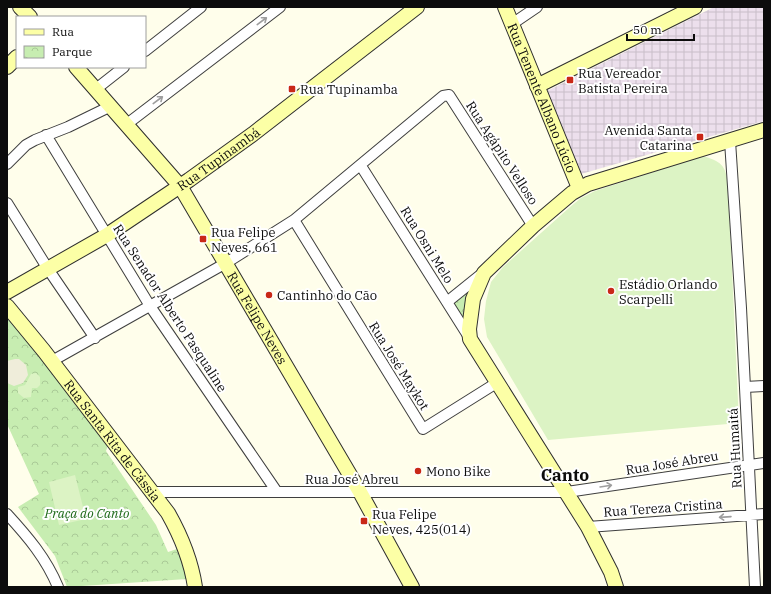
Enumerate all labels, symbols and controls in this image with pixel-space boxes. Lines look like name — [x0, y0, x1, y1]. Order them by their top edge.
legend — [16, 16, 146, 68]
scale bar — [627, 16, 694, 42]
one-way arrow — [256, 17, 267, 26]
street label: Rua Tenente Albano Lúcio — [504, 20, 580, 175]
text: 50 m — [633, 22, 662, 37]
text: Rua — [52, 24, 74, 39]
text: Parque — [52, 44, 92, 59]
place label: Rua Vereador Batista Pereira — [578, 65, 668, 97]
marker: Rua Vereador Batista Pereira — [565, 75, 575, 85]
place label: Rua Tupinamba — [300, 81, 398, 98]
marker: Rua Tupinamba — [287, 84, 297, 94]
one-way arrow — [153, 96, 164, 104]
street label: Rua Agápito Velloso — [462, 98, 542, 208]
place label: Avenida Santa Catarina — [604, 122, 692, 154]
street label: Rua Tupinambá — [174, 123, 263, 194]
marker: Avenida Santa Catarina — [695, 132, 705, 142]
street label: Rua Osni Melo — [397, 203, 457, 287]
street label: Rua Senador Alberto Pasqualine — [109, 221, 231, 395]
place label: Rua Felipe Neves, 661 — [211, 224, 278, 256]
marker: Rua Felipe Neves, 661 — [198, 234, 208, 244]
street label: Rua Felipe Neves — [224, 268, 291, 367]
place label: Estádio Orlando Scarpelli — [619, 276, 717, 308]
marker: Estádio Orlando Scarpelli — [606, 286, 616, 296]
place label: Cantinho do Cão — [277, 287, 377, 304]
marker: Cantinho do Cão — [264, 290, 274, 300]
street label: Rua José Maykot — [365, 319, 433, 414]
street label: Rua Santa Rita de Cássia — [60, 376, 165, 505]
street label: Rua Humaitá — [724, 407, 746, 489]
street label: Rua José Abreu — [624, 447, 720, 479]
place label: Mono Bike — [426, 463, 491, 480]
district label: Canto — [541, 464, 589, 486]
marker: Mono Bike — [413, 466, 423, 476]
street label: Rua José Abreu — [305, 471, 399, 488]
one-way arrow — [599, 482, 612, 490]
street label: Rua Tereza Cristina — [603, 495, 723, 521]
park label: Praça do Canto — [44, 505, 129, 522]
place label: Rua Felipe Neves, 425(014) — [372, 506, 471, 538]
one-way arrow — [719, 513, 732, 520]
marker: Rua Felipe Neves, 425(014) — [359, 516, 369, 526]

